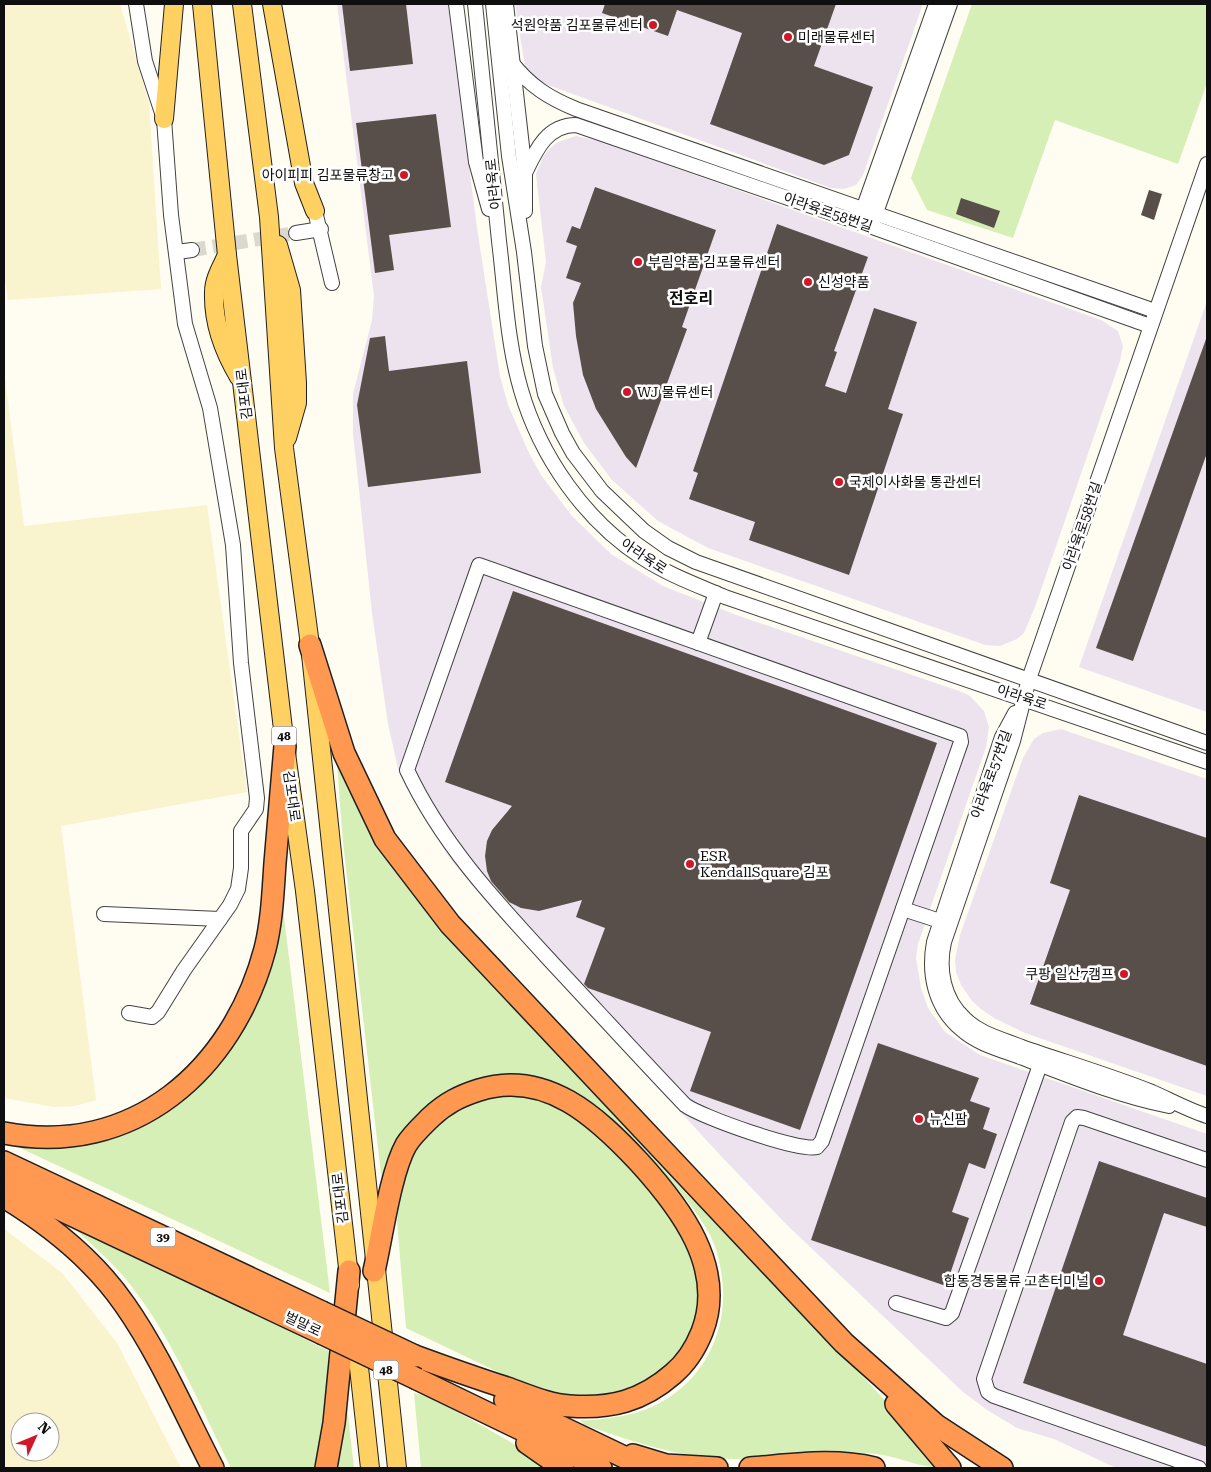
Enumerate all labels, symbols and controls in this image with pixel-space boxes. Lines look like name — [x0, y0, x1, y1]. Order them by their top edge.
place label: 석원약품 김포물류센터 — [511, 17, 643, 33]
marker: 석원약품 김포물류센터 — [647, 19, 659, 31]
place label: 미래물류센터 — [798, 29, 875, 45]
marker: 미래물류센터 — [782, 31, 794, 43]
street label: 아라육로 — [482, 157, 504, 210]
place label: 아이피피 김포물류창고 — [262, 167, 394, 183]
marker: 아이피피 김포물류창고 — [398, 169, 410, 181]
street label: 아라육로58번길 — [781, 189, 875, 235]
place label: 부림약품 김포물류센터 — [648, 254, 780, 270]
marker: 부림약품 김포물류센터 — [632, 256, 644, 268]
place label: 신성약품 — [818, 274, 870, 290]
marker: 신성약품 — [802, 276, 814, 288]
district label: 전호리 — [669, 289, 713, 308]
street label: 김포대로 — [233, 367, 255, 421]
place label: WJ 물류센터 — [637, 384, 713, 400]
marker: WJ 물류센터 — [621, 386, 633, 398]
place label: 국제이사화물 통관센터 — [849, 474, 981, 490]
marker: 국제이사화물 통관센터 — [833, 476, 845, 488]
street label: 아라육로58번길 — [1059, 479, 1105, 573]
street label: 아라육로 — [618, 535, 670, 577]
street label: 아라육로 — [995, 681, 1049, 713]
road number: 48 — [272, 726, 296, 746]
street label: 아라육로57번길 — [968, 728, 1014, 820]
street label: 김포대로 — [280, 769, 304, 823]
place label: ESR KendallSquare 김포 — [700, 848, 829, 880]
marker: ESR KendallSquare 김포 — [684, 858, 696, 870]
place label: 쿠팡 일산7캠프 — [1025, 966, 1114, 982]
marker: 쿠팡 일산7캠프 — [1118, 968, 1130, 980]
place label: 뉴신팜 — [929, 1111, 968, 1127]
marker: 뉴신팜 — [913, 1113, 925, 1125]
street label: 김포대로 — [329, 1171, 351, 1225]
road number: 39 — [150, 1228, 176, 1246]
place label: 합동경동물류 고촌터미널 — [944, 1273, 1089, 1289]
marker: 합동경동물류 고촌터미널 — [1093, 1275, 1105, 1287]
street label: 벌말로 — [282, 1309, 324, 1339]
road number: 48 — [374, 1360, 398, 1380]
north arrow — [10, 1412, 60, 1462]
text: N — [35, 1419, 54, 1438]

